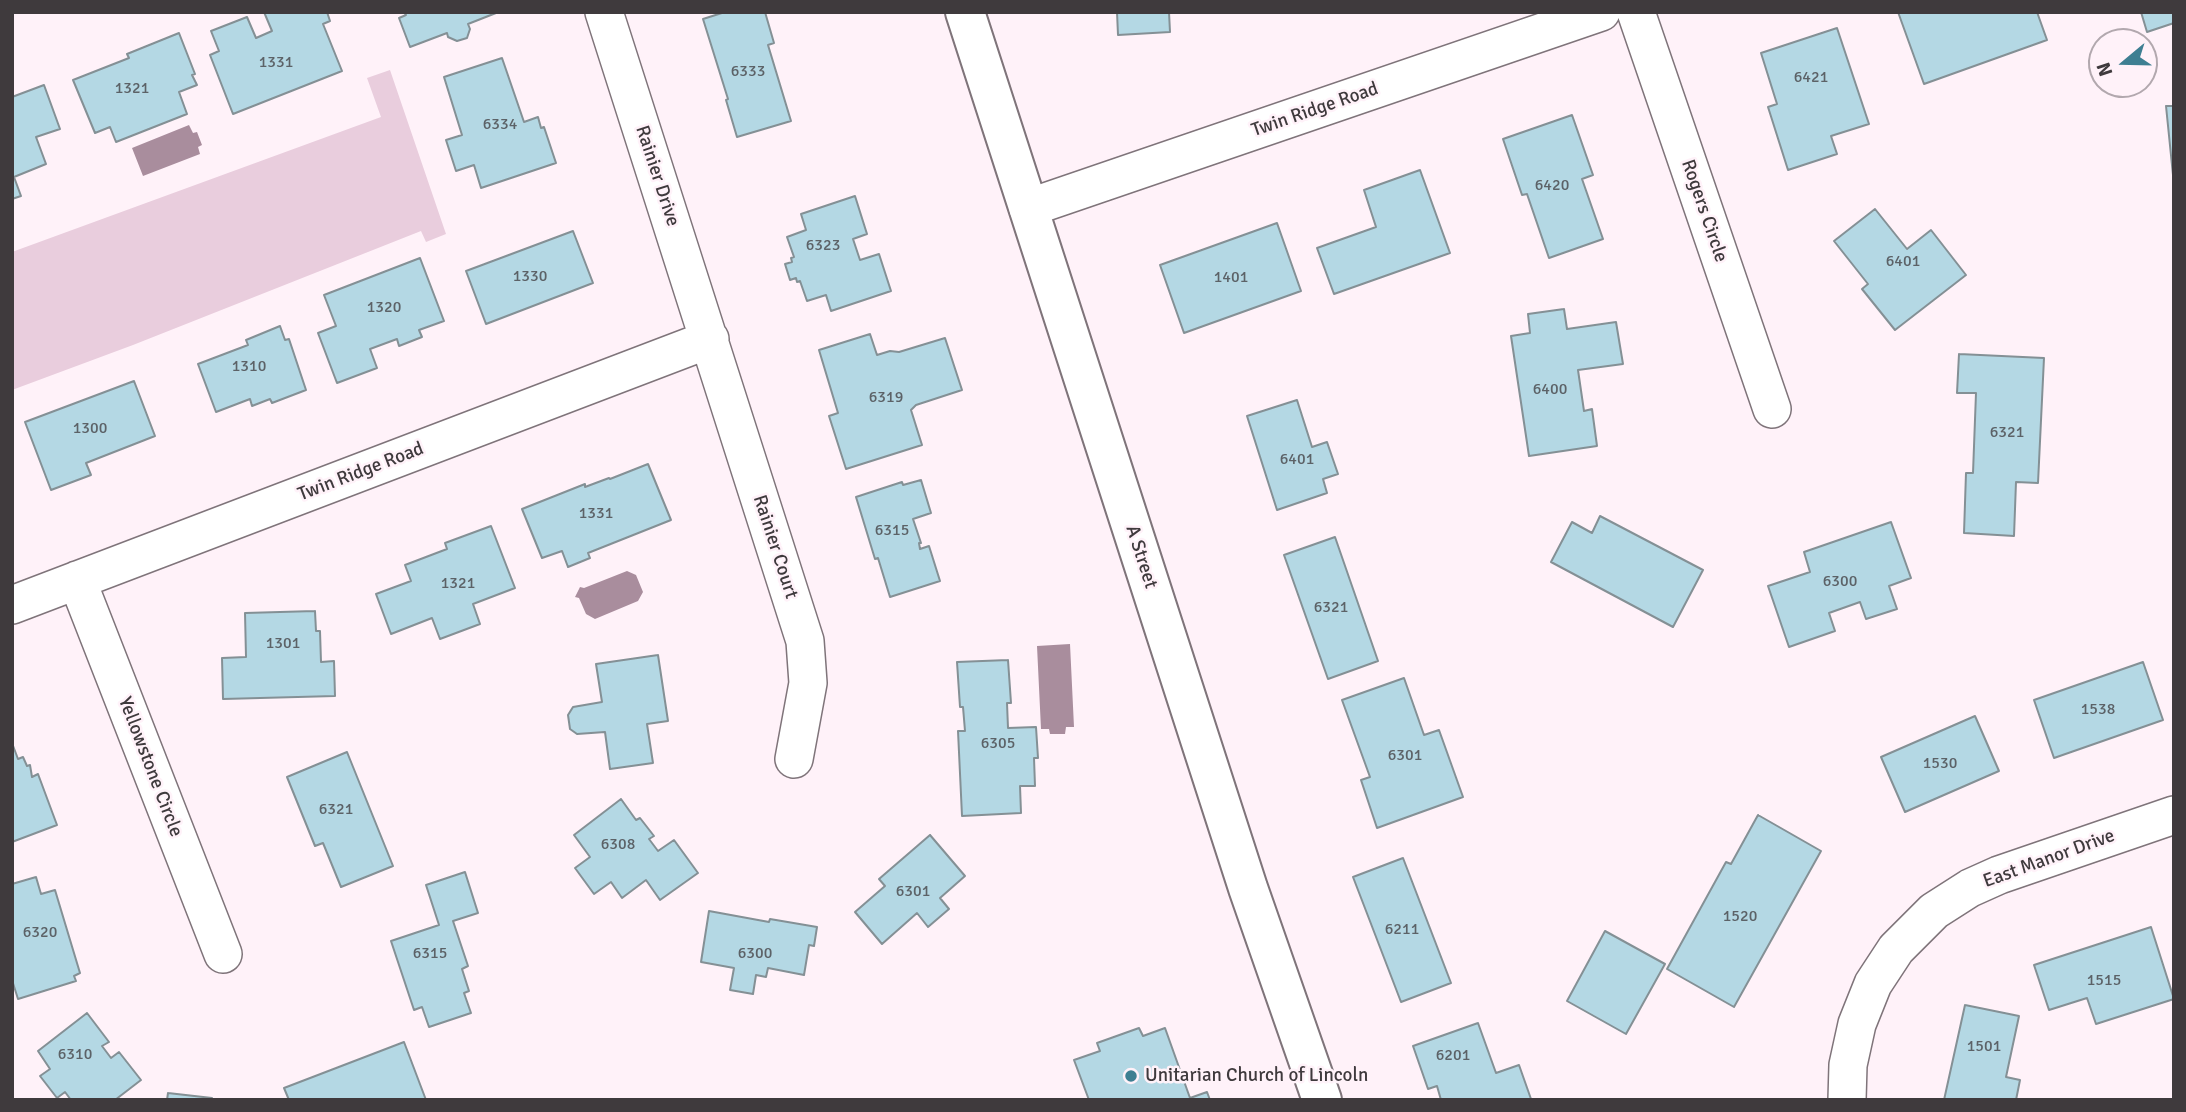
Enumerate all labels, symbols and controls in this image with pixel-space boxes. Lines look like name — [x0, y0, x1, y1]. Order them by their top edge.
north arrow — [2088, 28, 2158, 98]
house number: 1331 — [259, 53, 293, 73]
text: N — [2092, 59, 2119, 79]
house number: 6333 — [731, 62, 765, 82]
house number: 6421 — [1794, 68, 1828, 88]
street label: Twin Ridge Road — [1249, 78, 1381, 142]
house number: 1321 — [115, 79, 149, 99]
house number: 6334 — [483, 115, 517, 135]
street label: Rainier Drive — [630, 123, 684, 229]
street label: Rogers Circle — [1676, 157, 1732, 265]
house number: 6420 — [1535, 176, 1569, 196]
house number: 6323 — [806, 236, 840, 256]
house number: 6401 — [1886, 252, 1920, 272]
house number: 1330 — [513, 267, 547, 287]
house number: 1401 — [1214, 268, 1248, 288]
house number: 1320 — [367, 298, 401, 318]
house number: 1310 — [232, 357, 266, 377]
house number: 6400 — [1533, 380, 1567, 400]
house number: 6319 — [869, 388, 903, 408]
house number: 1300 — [73, 419, 107, 439]
house number: 6321 — [1990, 423, 2024, 443]
street label: Twin Ridge Road — [295, 438, 427, 506]
house number: 6401 — [1280, 450, 1314, 470]
street label: Rainier Court — [747, 492, 803, 602]
house number: 1331 — [579, 504, 613, 524]
house number: 6315 — [875, 521, 909, 541]
street label: A Street — [1120, 522, 1162, 592]
house number: 6300 — [1823, 572, 1857, 592]
house number: 1321 — [441, 574, 475, 594]
house number: 6321 — [1314, 598, 1348, 618]
house number: 1301 — [266, 634, 300, 654]
street label: Yellowstone Circle — [113, 694, 187, 840]
house number: 1538 — [2081, 700, 2115, 720]
house number: 6305 — [981, 734, 1015, 754]
house number: 6301 — [1388, 746, 1422, 766]
house number: 1530 — [1923, 754, 1957, 774]
house number: 6321 — [319, 800, 353, 820]
street label: East Manor Drive — [1980, 825, 2118, 893]
house number: 6308 — [601, 835, 635, 855]
house number: 6301 — [896, 882, 930, 902]
house number: 1520 — [1723, 907, 1757, 927]
house number: 6211 — [1385, 920, 1419, 940]
house number: 6320 — [23, 923, 57, 943]
house number: 6315 — [413, 944, 447, 964]
house number: 6300 — [738, 944, 772, 964]
house number: 1515 — [2087, 971, 2121, 991]
house number: 1501 — [1967, 1037, 2001, 1057]
house number: 6310 — [58, 1045, 92, 1065]
house number: 6201 — [1436, 1046, 1470, 1066]
place label: Unitarian Church of Lincoln — [1145, 1065, 1368, 1087]
marker: Unitarian Church of Lincoln — [1123, 1068, 1139, 1084]

